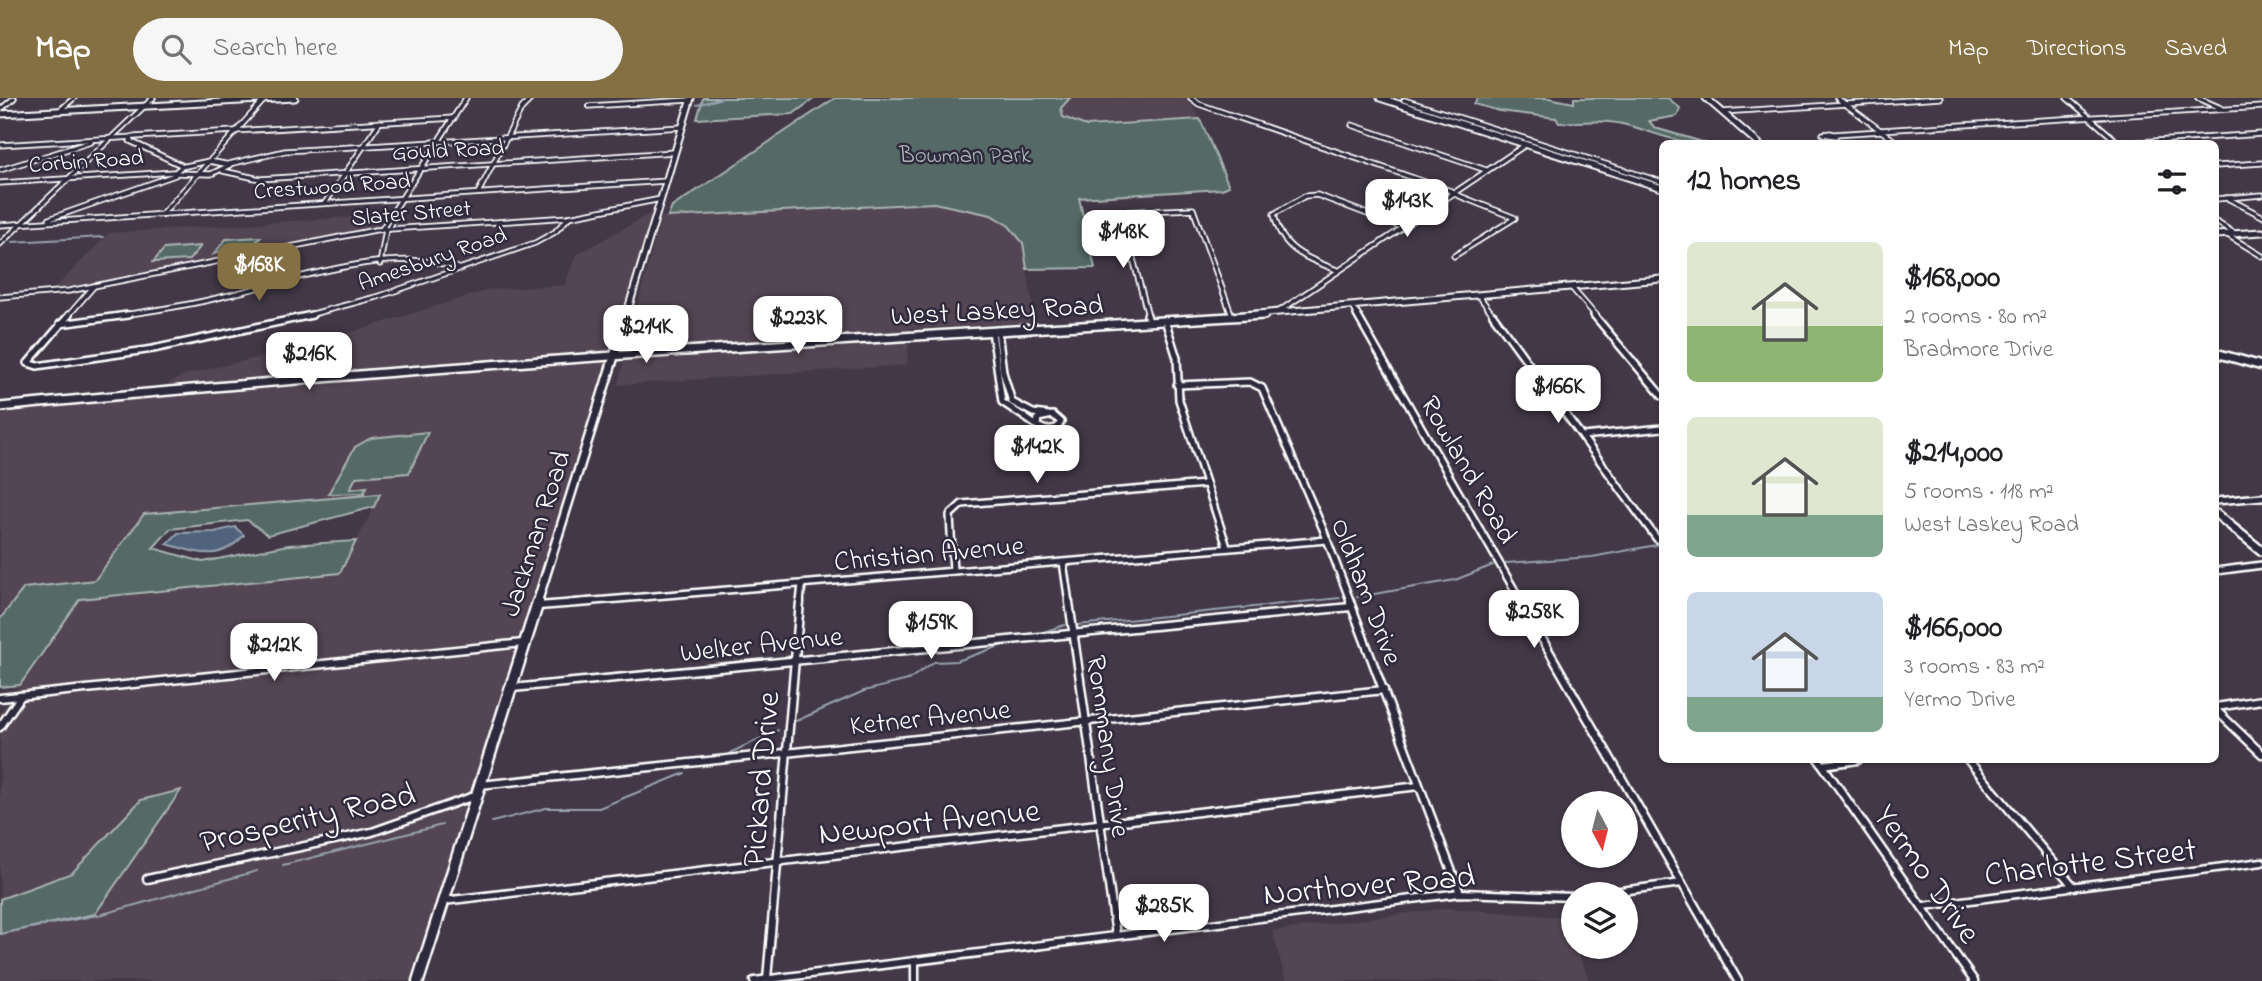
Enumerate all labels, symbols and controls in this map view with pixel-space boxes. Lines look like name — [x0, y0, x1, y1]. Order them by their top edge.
search box — [133, 18, 623, 81]
text: Map — [35, 25, 91, 73]
icon: search — [157, 30, 195, 68]
text: Search here — [213, 30, 337, 68]
text: Map — [1948, 32, 1989, 67]
text: Directions — [2027, 32, 2126, 67]
text: Saved — [2164, 32, 2227, 67]
street label: Gould Road — [391, 132, 505, 171]
park label: Bowman Park — [898, 140, 1032, 173]
street label: Corbin Road — [28, 142, 145, 183]
text: 12 homes — [1687, 160, 1801, 204]
icon: filters — [2153, 163, 2191, 201]
street label: Crestwood Road — [253, 166, 412, 209]
pin: $143K — [1358, 180, 1456, 239]
text: $143K — [1381, 185, 1433, 218]
street label: Slater Street — [350, 193, 473, 236]
pin: $148K — [1074, 211, 1172, 270]
text: $148K — [1098, 216, 1148, 249]
street label: Amesbury Road — [354, 220, 512, 303]
pin: $168K — [210, 244, 308, 303]
text: $168K — [233, 249, 285, 282]
text: $168,000 — [1904, 257, 2000, 301]
icon: home — [1743, 270, 1827, 354]
street label: West Laskey Road — [890, 286, 1105, 339]
pin: $223K — [749, 296, 847, 356]
text: 2 rooms · 80 m² — [1904, 301, 2047, 334]
text: $223K — [769, 302, 827, 335]
pin: $214K — [597, 306, 695, 365]
text: $214K — [619, 311, 673, 344]
pin: $216K — [260, 332, 358, 392]
text: Bradmore Drive — [1904, 334, 2053, 367]
text: $216K — [282, 338, 336, 371]
pin: $166K — [1509, 366, 1607, 425]
text: $166K — [1532, 371, 1584, 404]
street label: Rowland Road — [1408, 389, 1526, 553]
pin: $142K — [988, 426, 1086, 485]
text: $142K — [1010, 431, 1064, 464]
text: $214,000 — [1904, 432, 2003, 476]
icon: home — [1743, 445, 1827, 529]
street label: Jackman Road — [491, 446, 583, 622]
text: 5 rooms · 118 m² — [1904, 476, 2054, 509]
text: West Laskey Road — [1904, 509, 2079, 542]
street label: Oldham Drive — [1318, 513, 1412, 672]
street label: Christian Avenue — [833, 527, 1027, 584]
pin: $258K — [1485, 590, 1583, 650]
text: $258K — [1505, 596, 1563, 629]
pin: $159K — [882, 602, 980, 661]
text: $159K — [905, 607, 957, 640]
text: $166,000 — [1904, 607, 2002, 651]
street label: Welker Avenue — [678, 618, 845, 675]
icon: home — [1743, 620, 1827, 704]
pin: $212K — [225, 624, 323, 683]
text: $212K — [246, 629, 302, 662]
text: 3 rooms · 83 m² — [1904, 651, 2045, 684]
street label: Rommany Drive — [1073, 653, 1140, 841]
text: Yermo Drive — [1904, 684, 2016, 717]
street label: Pickard Drive — [731, 689, 795, 869]
street label: Ketner Avenue — [848, 691, 1013, 748]
street label: Prosperity Road — [195, 772, 420, 868]
street label: Newport Avenue — [816, 788, 1043, 859]
north arrow — [1561, 791, 1638, 868]
map controls — [1561, 791, 1638, 959]
street label: Yermo Drive — [1860, 796, 1991, 955]
street label: Charlotte Street — [1982, 827, 2199, 901]
street label: Northover Road — [1261, 854, 1477, 920]
button: layers — [1561, 882, 1638, 959]
pin: $285K — [1115, 884, 1213, 944]
text: $285K — [1135, 890, 1193, 923]

